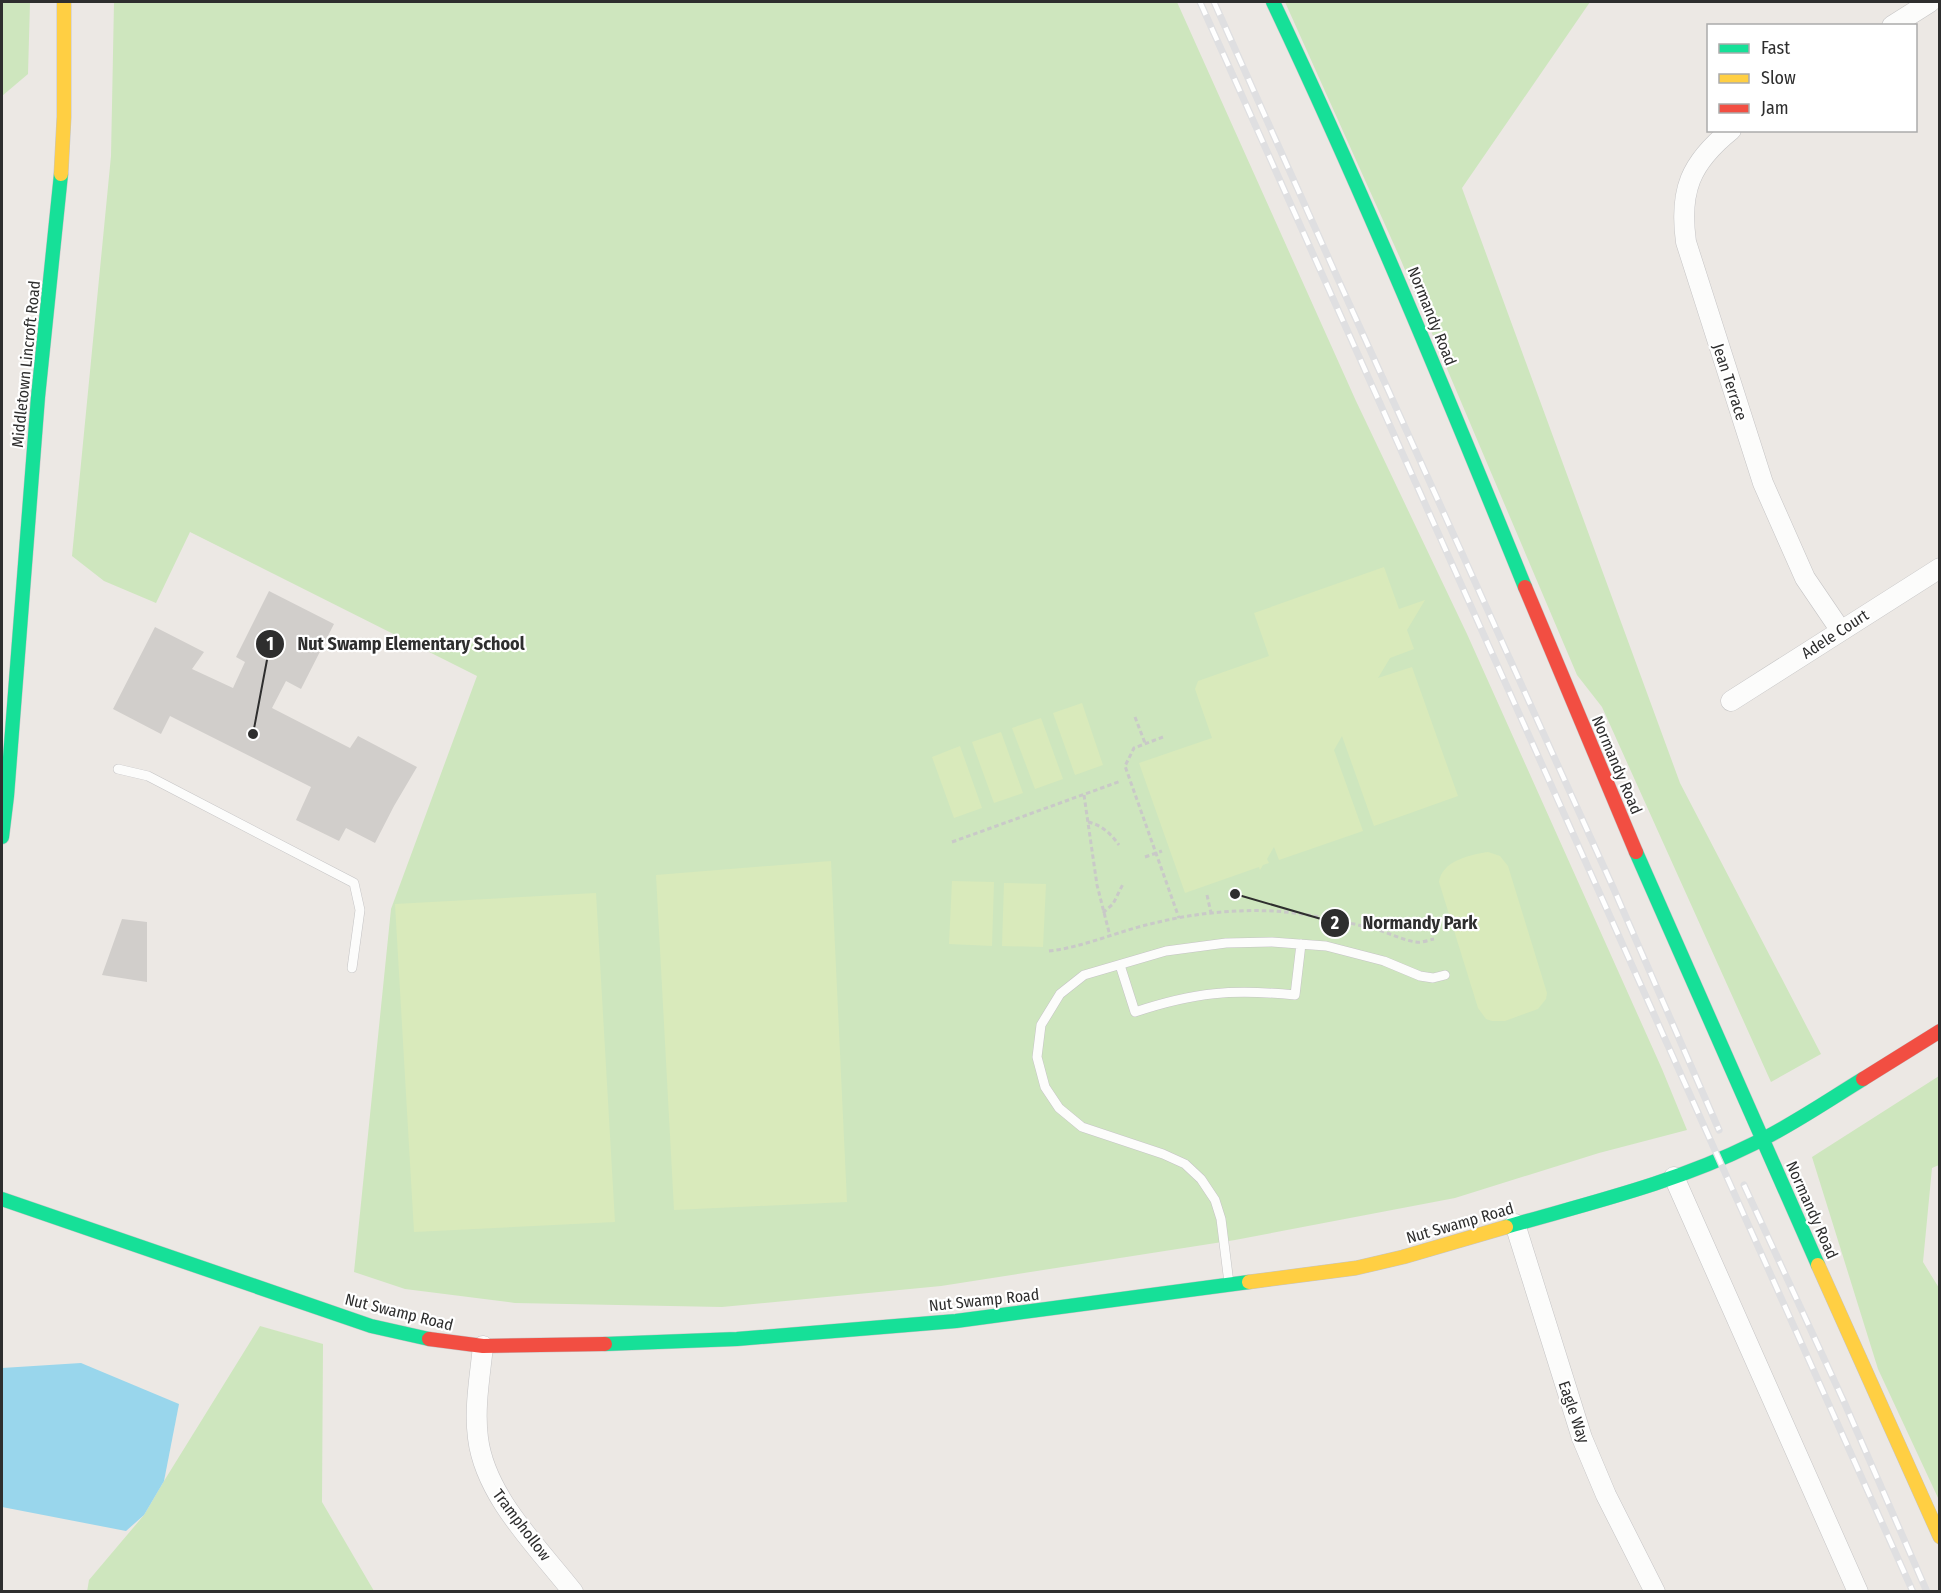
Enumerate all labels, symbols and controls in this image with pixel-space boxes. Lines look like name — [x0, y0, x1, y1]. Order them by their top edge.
legend — [1707, 24, 1917, 132]
text: Fast — [1761, 37, 1790, 59]
text: Slow — [1761, 67, 1796, 89]
text: Jam — [1761, 97, 1789, 119]
street label: Normandy Road — [1404, 264, 1460, 368]
street label: Middletown Lincroft Road — [8, 280, 44, 448]
street label: Jean Terrace — [1709, 341, 1751, 423]
street label: Adele Court — [1798, 605, 1873, 663]
callout: Nut Swamp Elementary School — [255, 626, 536, 662]
text: 1 — [266, 633, 274, 655]
text: Nut Swamp Elementary School — [297, 633, 525, 655]
street label: Normandy Road — [1588, 713, 1646, 817]
callout: Normandy Park — [1320, 905, 1489, 941]
text: 2 — [1330, 912, 1339, 934]
text: Normandy Park — [1363, 912, 1478, 934]
street label: Normandy Road — [1782, 1158, 1842, 1262]
street label: Nut Swamp Road — [1404, 1199, 1516, 1247]
street label: Nut Swamp Road — [928, 1285, 1040, 1315]
street label: Nut Swamp Road — [343, 1289, 455, 1335]
street label: Eagle Way — [1555, 1378, 1594, 1446]
street label: Tramphollow — [489, 1485, 555, 1565]

